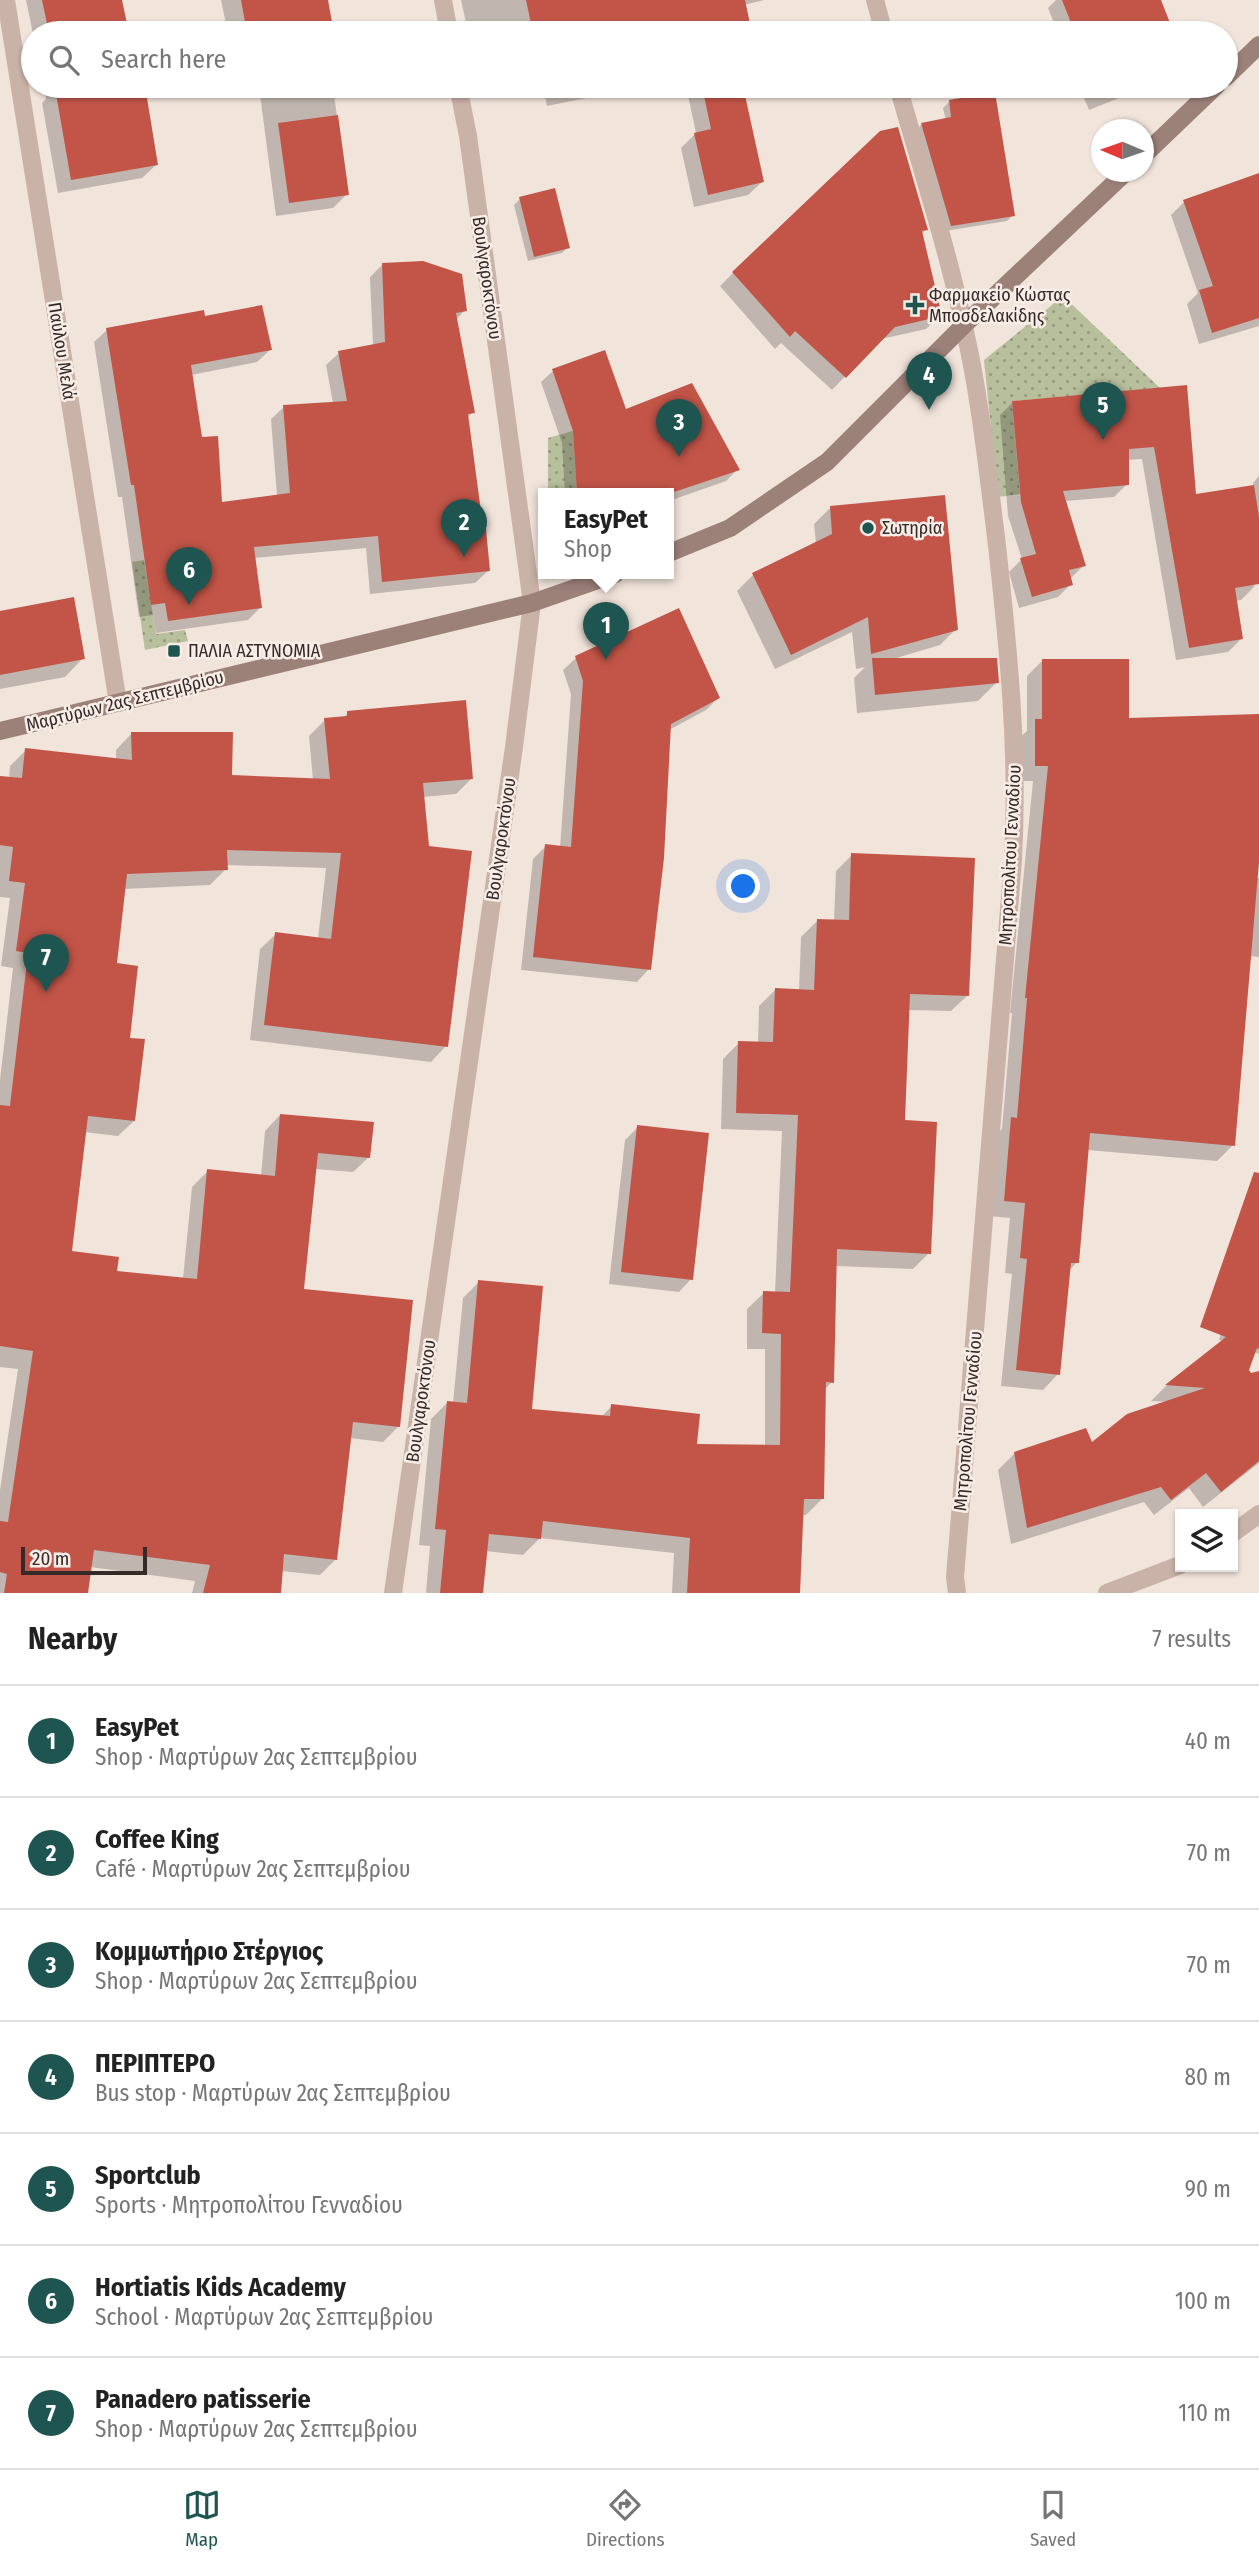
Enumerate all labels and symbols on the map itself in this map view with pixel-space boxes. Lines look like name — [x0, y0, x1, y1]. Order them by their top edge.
north arrow — [1091, 119, 1154, 182]
street label: Βουλγαροκτόνου — [467, 215, 507, 341]
place label: Φαρμακείο Κώστας Μποσδελακίδης — [929, 284, 1071, 327]
marker: Φαρμακείο Κώστας Μποσδελακίδης — [907, 297, 923, 313]
street label: Παύλου Μελά — [43, 301, 81, 401]
pin: 4 — [906, 352, 952, 410]
pin: 5 — [1080, 382, 1126, 440]
pin: 3 — [656, 399, 702, 457]
pin: 2 — [441, 499, 487, 557]
place label: Σωτηρία — [882, 517, 942, 539]
marker: Σωτηρία — [860, 520, 876, 536]
pin: 6 — [166, 547, 212, 605]
pin: 1 — [583, 602, 629, 660]
place label: ΠΑΛΙΑ ΑΣΤΥΝΟΜΙΑ — [188, 640, 321, 662]
marker: ΠΑΛΙΑ ΑΣΤΥΝΟΜΙΑ — [166, 643, 182, 659]
street label: Μαρτύρων 2ας Σεπτεμβρίου — [24, 666, 226, 736]
street label: Μητροπολίτου Γενναδίου — [994, 764, 1026, 946]
street label: Βουλγαροκτόνου — [481, 776, 521, 902]
your location — [726, 869, 760, 903]
pin: 7 — [23, 934, 69, 992]
street label: Μητροπολίτου Γενναδίου — [949, 1330, 987, 1512]
street label: Βουλγαροκτόνου — [401, 1338, 441, 1464]
scale bar — [21, 1544, 147, 1576]

